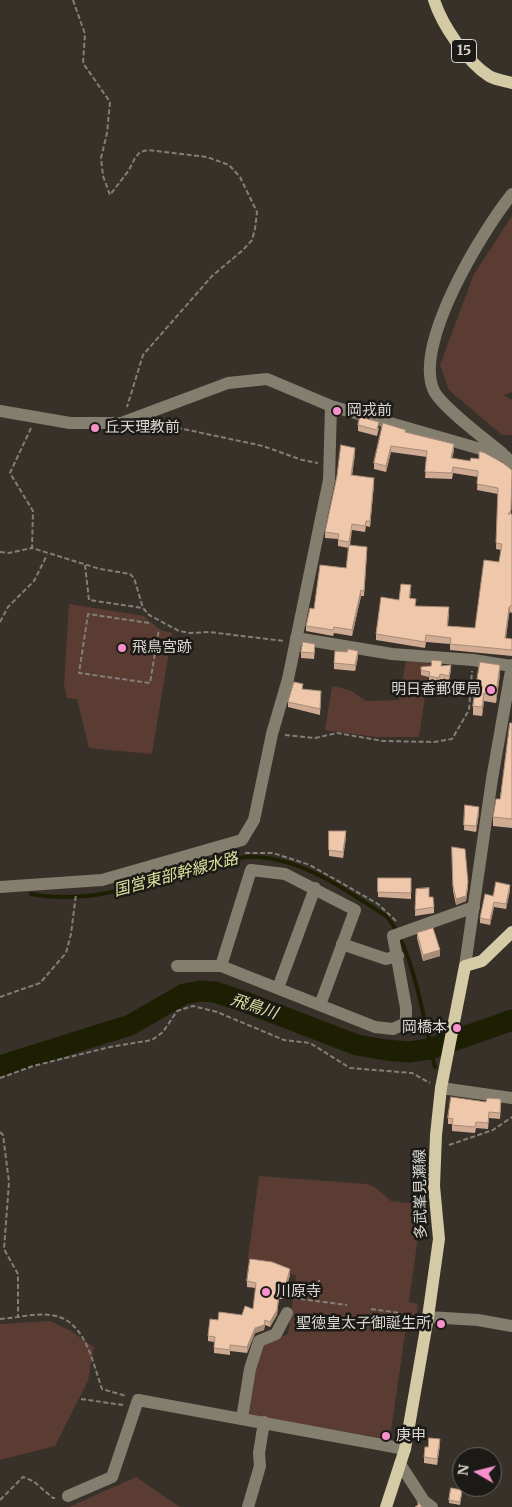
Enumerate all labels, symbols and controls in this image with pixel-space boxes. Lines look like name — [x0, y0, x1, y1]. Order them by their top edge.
road number: 15 — [452, 40, 476, 62]
place label: 岡戎前 — [347, 402, 392, 420]
marker: 岡戎前 — [331, 405, 343, 417]
place label: 丘天理教前 — [105, 419, 180, 437]
marker: 丘天理教前 — [89, 422, 101, 434]
place label: 飛鳥宮跡 — [132, 639, 192, 657]
marker: 飛鳥宮跡 — [116, 642, 128, 654]
place label: 明日香郵便局 — [391, 681, 481, 699]
marker: 明日香郵便局 — [485, 684, 497, 696]
water label: 国営東部幹線水路 — [112, 849, 240, 901]
water label: 飛鳥川 — [228, 990, 280, 1024]
place label: 岡橋本 — [402, 1019, 447, 1037]
marker: 岡橋本 — [451, 1022, 463, 1034]
street label: 多武峯見瀬線 — [411, 1149, 431, 1239]
place label: 川原寺 — [276, 1283, 321, 1301]
marker: 川原寺 — [260, 1286, 272, 1298]
place label: 聖徳皇太子御誕生所 — [296, 1315, 431, 1333]
marker: 聖徳皇太子御誕生所 — [435, 1318, 447, 1330]
place label: 庚申 — [396, 1427, 426, 1445]
marker: 庚申 — [380, 1430, 392, 1442]
north arrow — [452, 1447, 502, 1497]
text: N — [453, 1463, 473, 1477]

